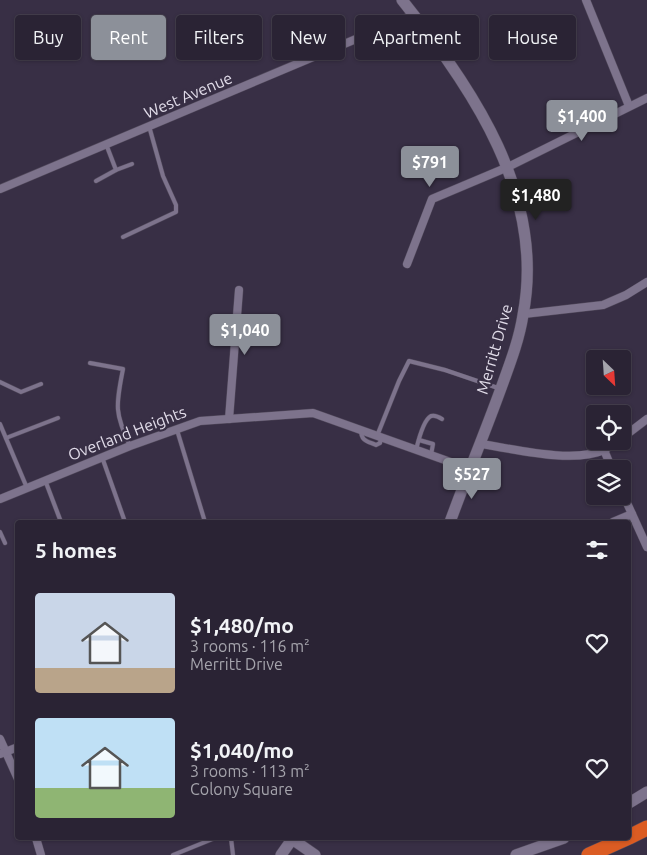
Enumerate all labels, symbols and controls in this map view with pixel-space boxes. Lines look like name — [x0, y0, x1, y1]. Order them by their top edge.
chip: Buy — [15, 15, 81, 60]
chip: Rent — [91, 15, 166, 60]
chip: Filters — [176, 15, 262, 60]
chip: New — [272, 15, 345, 60]
chip: Apartment — [355, 15, 479, 60]
chip: House — [489, 15, 576, 60]
street label: West Avenue — [141, 68, 235, 122]
pin: $1,400 — [541, 100, 623, 142]
text: $1,400 — [557, 107, 607, 125]
pin: $791 — [400, 146, 460, 188]
text: $791 — [412, 153, 448, 171]
pin: $1,480 — [495, 178, 577, 221]
text: $1,480 — [511, 186, 561, 204]
street label: Merritt Drive — [473, 302, 515, 396]
pin: $1,040 — [204, 314, 286, 356]
text: $1,040 — [220, 321, 270, 339]
north arrow — [586, 350, 631, 395]
map controls — [586, 350, 631, 505]
street label: Overland Heights — [65, 402, 189, 464]
button: locate — [586, 405, 631, 450]
pin: $527 — [442, 458, 502, 500]
button: layers — [586, 460, 631, 505]
text: $527 — [454, 465, 490, 483]
icon: filters — [583, 536, 611, 564]
text: 5 homes — [35, 538, 117, 562]
icon: home — [75, 613, 135, 673]
text: $1,480/mo — [190, 613, 294, 637]
icon: heart — [583, 629, 611, 657]
text: 3 rooms · 116 m² — [190, 637, 310, 655]
text: Merritt Drive — [190, 655, 283, 673]
icon: home — [75, 738, 135, 798]
text: $1,040/mo — [190, 738, 294, 762]
icon: heart — [583, 754, 611, 782]
text: 3 rooms · 113 m² — [190, 762, 310, 780]
text: Colony Square — [190, 780, 293, 798]

